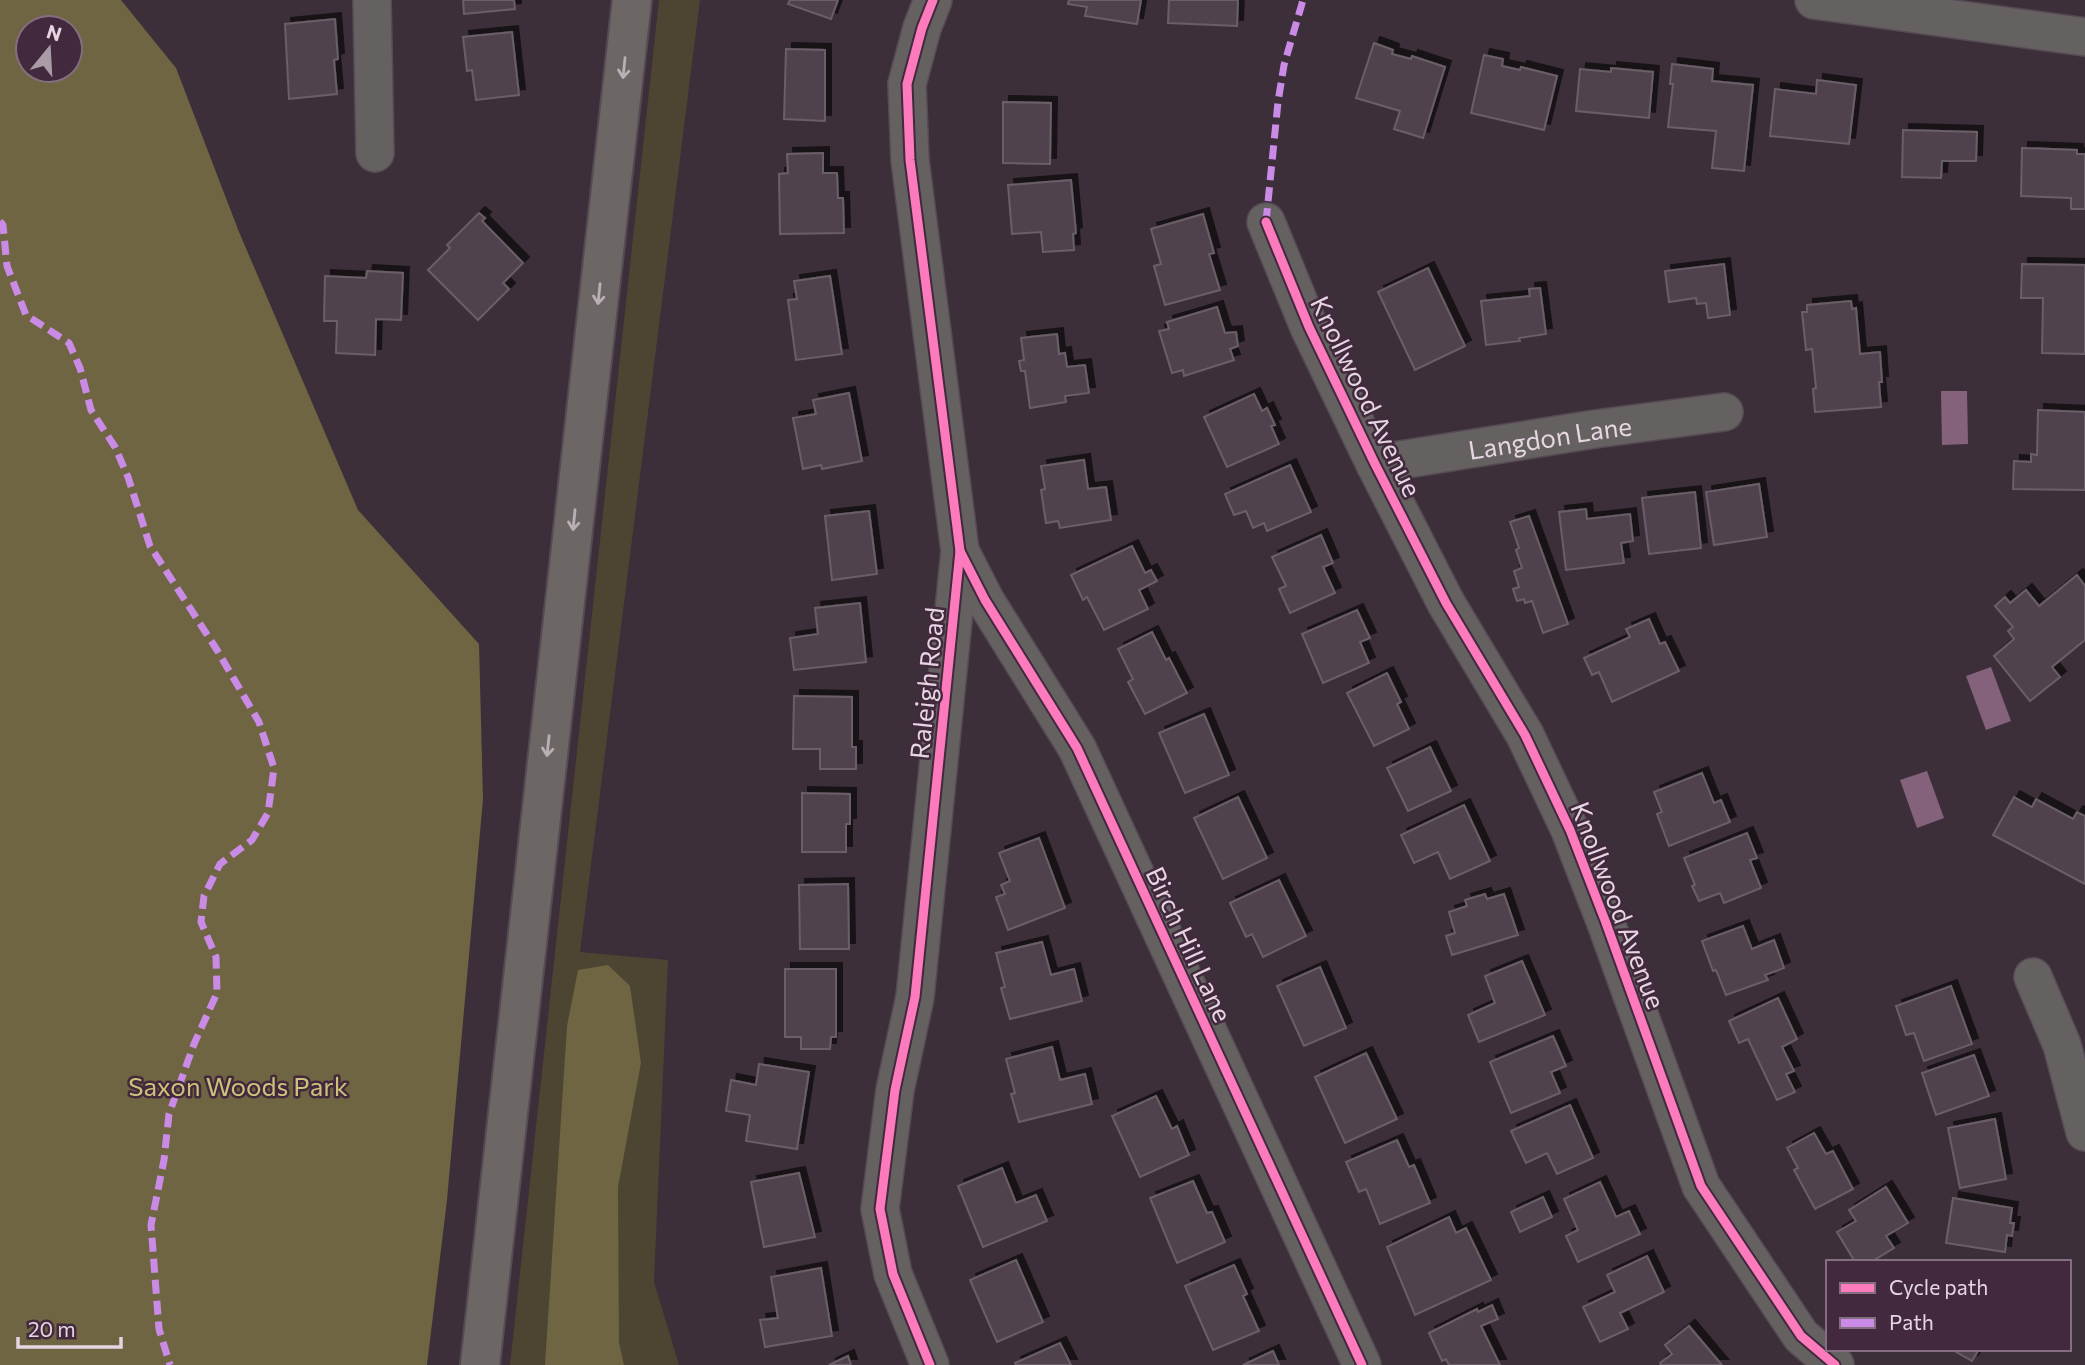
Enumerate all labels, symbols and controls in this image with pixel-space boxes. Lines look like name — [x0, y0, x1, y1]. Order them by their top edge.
north arrow — [14, 14, 84, 84]
text: N — [44, 19, 65, 45]
one-way arrow — [618, 56, 631, 79]
one-way arrow — [592, 282, 605, 305]
street label: Knollwood Avenue — [1305, 291, 1429, 501]
street label: Langdon Lane — [1466, 409, 1633, 464]
one-way arrow — [567, 508, 580, 531]
street label: Raleigh Road — [903, 605, 949, 761]
one-way arrow — [542, 734, 555, 757]
street label: Knollwood Avenue — [1565, 797, 1673, 1013]
street label: Birch Hill Lane — [1141, 862, 1239, 1026]
park label: Saxon Woods Park — [128, 1070, 348, 1101]
legend — [1826, 1260, 2071, 1351]
text: Cycle path — [1889, 1274, 1988, 1299]
scale bar — [18, 1306, 121, 1350]
text: Path — [1889, 1309, 1934, 1334]
text: 20 m — [28, 1316, 76, 1341]

